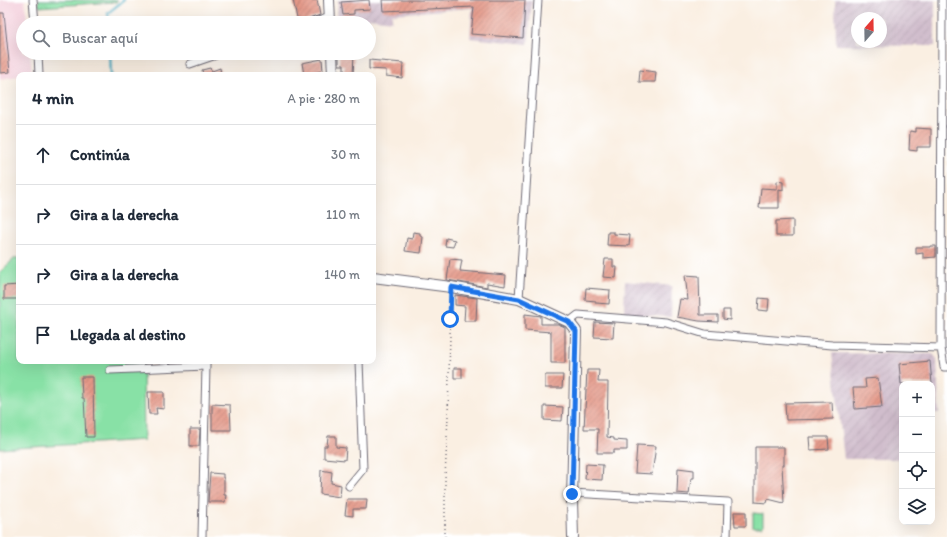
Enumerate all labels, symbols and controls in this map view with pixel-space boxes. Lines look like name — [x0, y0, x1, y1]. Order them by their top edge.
north arrow — [851, 12, 887, 48]
search box — [16, 16, 376, 60]
icon: search — [30, 27, 52, 49]
text: Buscar aquí — [62, 29, 138, 47]
text: 4 min — [32, 88, 74, 108]
text: A pie · 280 m — [288, 91, 360, 106]
icon: ahead — [32, 144, 54, 166]
text: Continúa — [70, 146, 130, 164]
text: 30 m — [331, 147, 360, 162]
icon: right — [32, 204, 54, 226]
text: Gira a la derecha — [70, 206, 179, 224]
text: 110 m — [326, 207, 360, 222]
icon: right — [32, 264, 54, 286]
text: Gira a la derecha — [70, 266, 179, 284]
text: 140 m — [324, 267, 360, 282]
route start — [441, 310, 459, 328]
icon: arrive — [32, 324, 54, 346]
text: Llegada al destino — [70, 326, 186, 344]
map controls — [899, 381, 935, 525]
button: + — [899, 381, 935, 417]
button: − — [899, 417, 935, 453]
button: locate — [899, 453, 935, 489]
route end — [563, 485, 581, 503]
button: layers — [899, 489, 935, 525]

